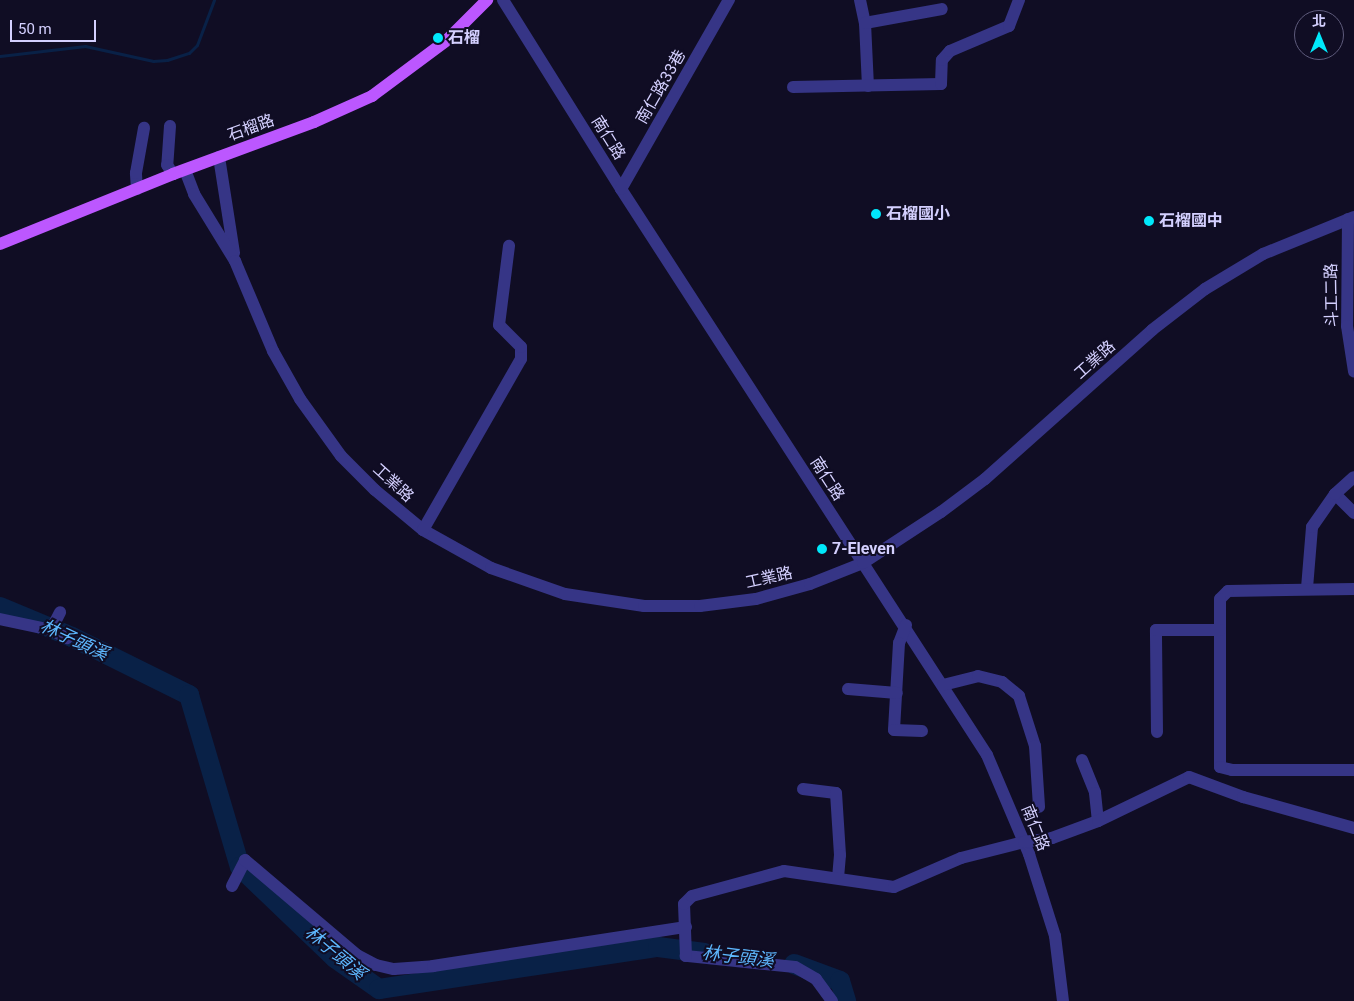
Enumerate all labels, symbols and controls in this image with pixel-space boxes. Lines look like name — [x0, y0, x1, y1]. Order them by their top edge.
scale bar — [12, 10, 99, 42]
north arrow — [1294, 10, 1344, 60]
text: 北 — [1312, 13, 1326, 29]
text: 50 m — [18, 20, 52, 38]
place label: 石榴 — [448, 28, 480, 48]
marker: 石榴 — [432, 32, 444, 44]
street label: 南仁路33巷 — [632, 47, 690, 127]
street label: 石榴路 — [225, 111, 277, 145]
street label: 南仁路 — [587, 113, 629, 163]
place label: 石榴國小 — [886, 204, 950, 224]
marker: 石榴國小 — [870, 208, 882, 220]
place label: 石榴國中 — [1159, 211, 1223, 231]
marker: 石榴國中 — [1143, 215, 1155, 227]
street label: 斗工二路 — [1322, 263, 1342, 327]
street label: 工業路 — [1071, 337, 1119, 383]
street label: 南仁路 — [806, 454, 848, 504]
street label: 工業路 — [369, 460, 417, 506]
place label: 7-Eleven — [832, 539, 895, 559]
marker: 7-Eleven — [816, 543, 828, 555]
street label: 工業路 — [743, 563, 795, 593]
water label: 林子頭溪 — [37, 615, 111, 665]
street label: 南仁路 — [1017, 802, 1053, 854]
water label: 林子頭溪 — [300, 922, 370, 984]
water label: 林子頭溪 — [701, 942, 775, 972]

